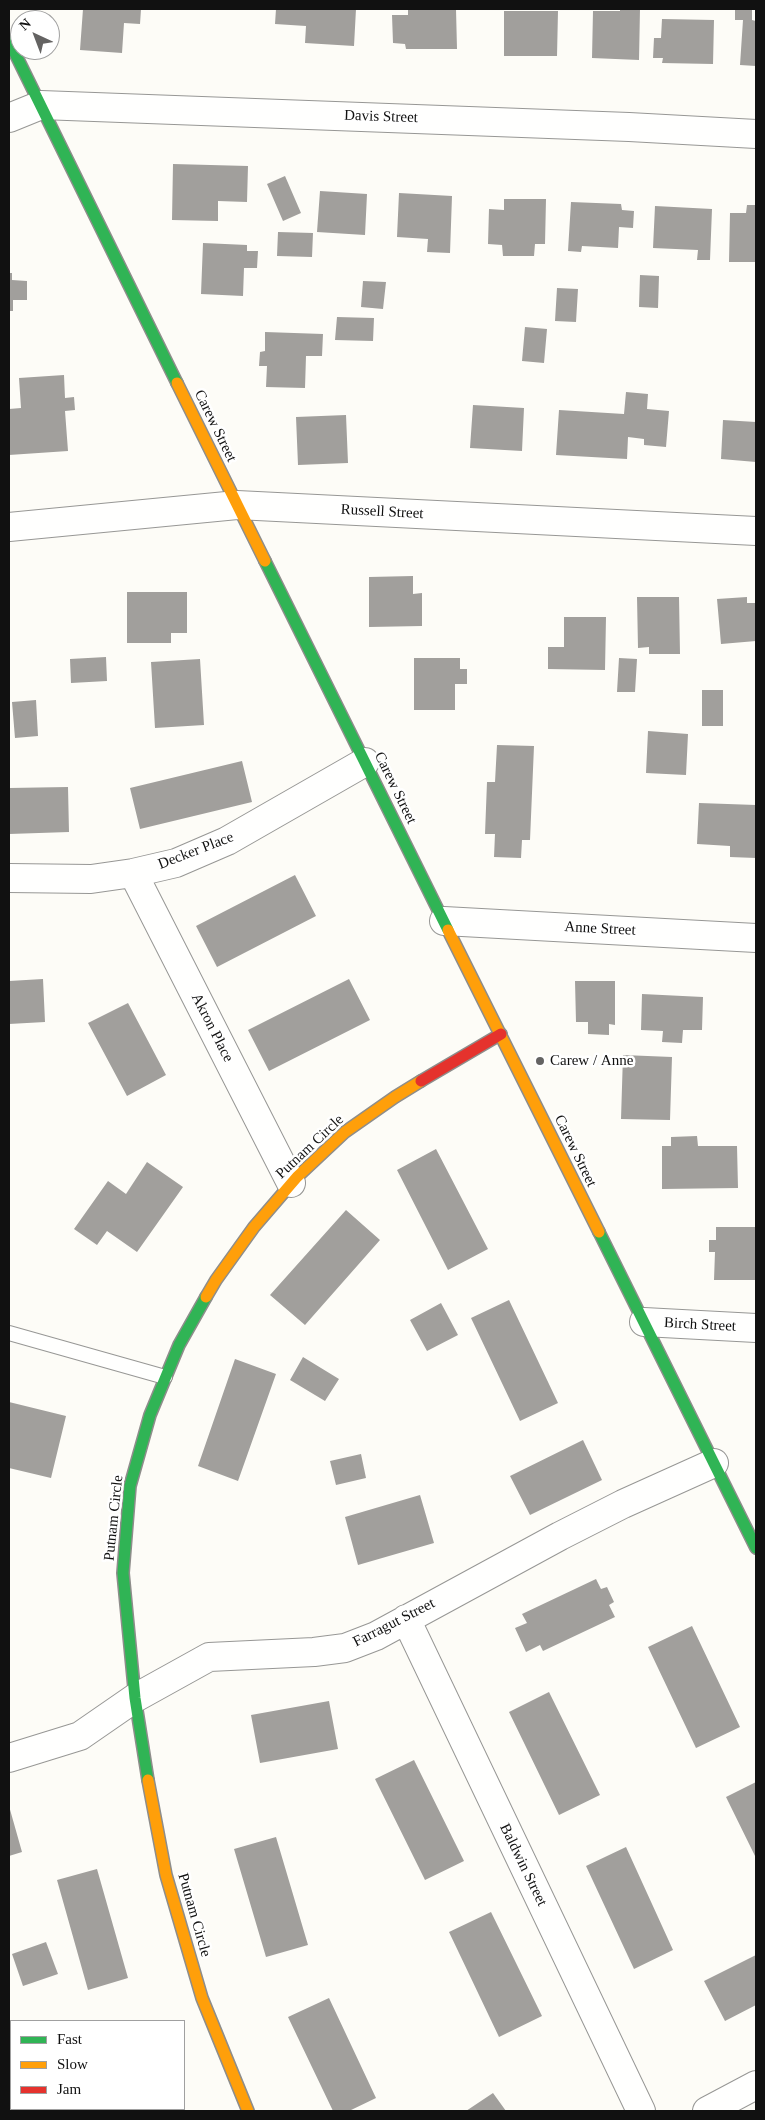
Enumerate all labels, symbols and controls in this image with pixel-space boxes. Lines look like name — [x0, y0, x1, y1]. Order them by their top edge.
north arrow — [10, 10, 60, 60]
text: N — [16, 15, 34, 33]
street label: Davis Street — [344, 107, 418, 127]
street label: Carew Street — [190, 387, 240, 465]
street label: Russell Street — [340, 501, 424, 523]
street label: Carew Street — [370, 749, 420, 827]
street label: Decker Place — [156, 828, 236, 874]
street label: Anne Street — [564, 918, 636, 940]
street label: Akron Place — [187, 991, 237, 1065]
place label: Carew / Anne — [550, 1052, 633, 1070]
marker: Carew / Anne — [534, 1055, 546, 1067]
street label: Putnam Circle — [272, 1111, 348, 1183]
street label: Carew Street — [550, 1112, 600, 1190]
street label: Birch Street — [664, 1314, 736, 1336]
street label: Putnam Circle — [101, 1474, 127, 1562]
street label: Farragut Street — [350, 1595, 438, 1651]
street label: Baldwin Street — [495, 1821, 551, 1909]
street label: Putnam Circle — [173, 1871, 215, 1959]
legend — [10, 2020, 185, 2110]
text: Fast — [57, 2031, 82, 2047]
text: Slow — [57, 2056, 88, 2072]
text: Jam — [57, 2081, 81, 2097]

